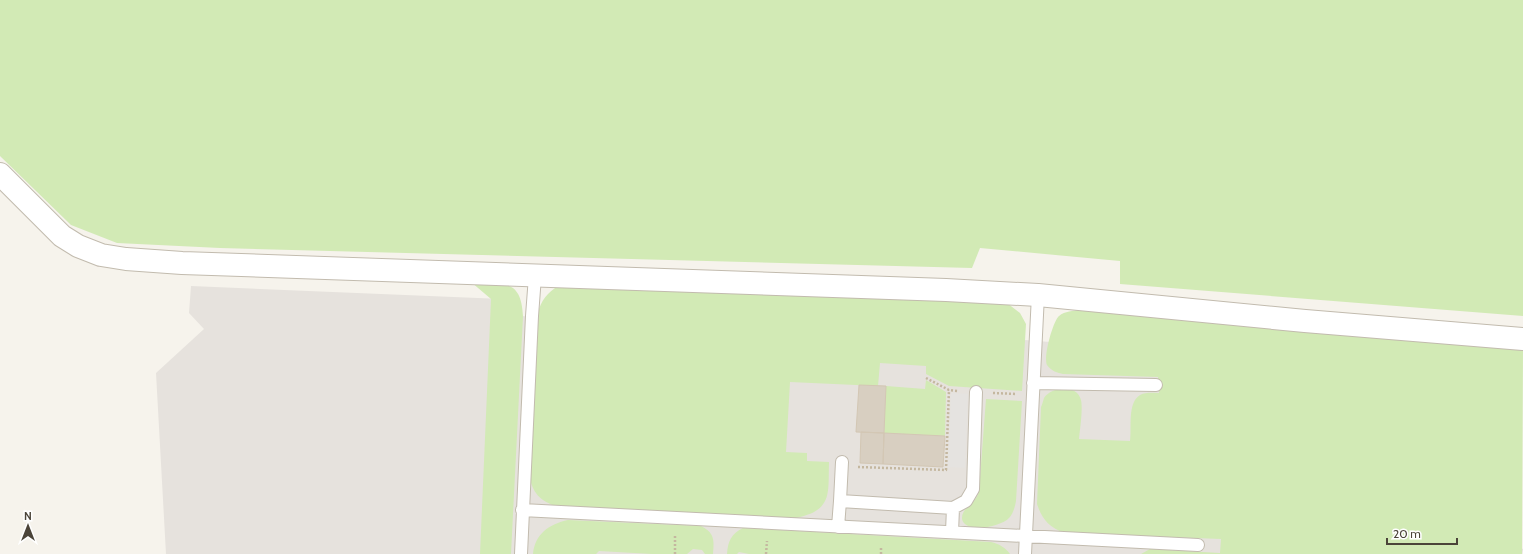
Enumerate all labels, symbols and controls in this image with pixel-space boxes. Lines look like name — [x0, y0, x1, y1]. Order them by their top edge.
north arrow — [8, 506, 48, 546]
text: N — [24, 509, 32, 523]
scale bar — [1387, 520, 1457, 546]
text: 20 m — [1393, 526, 1421, 541]

